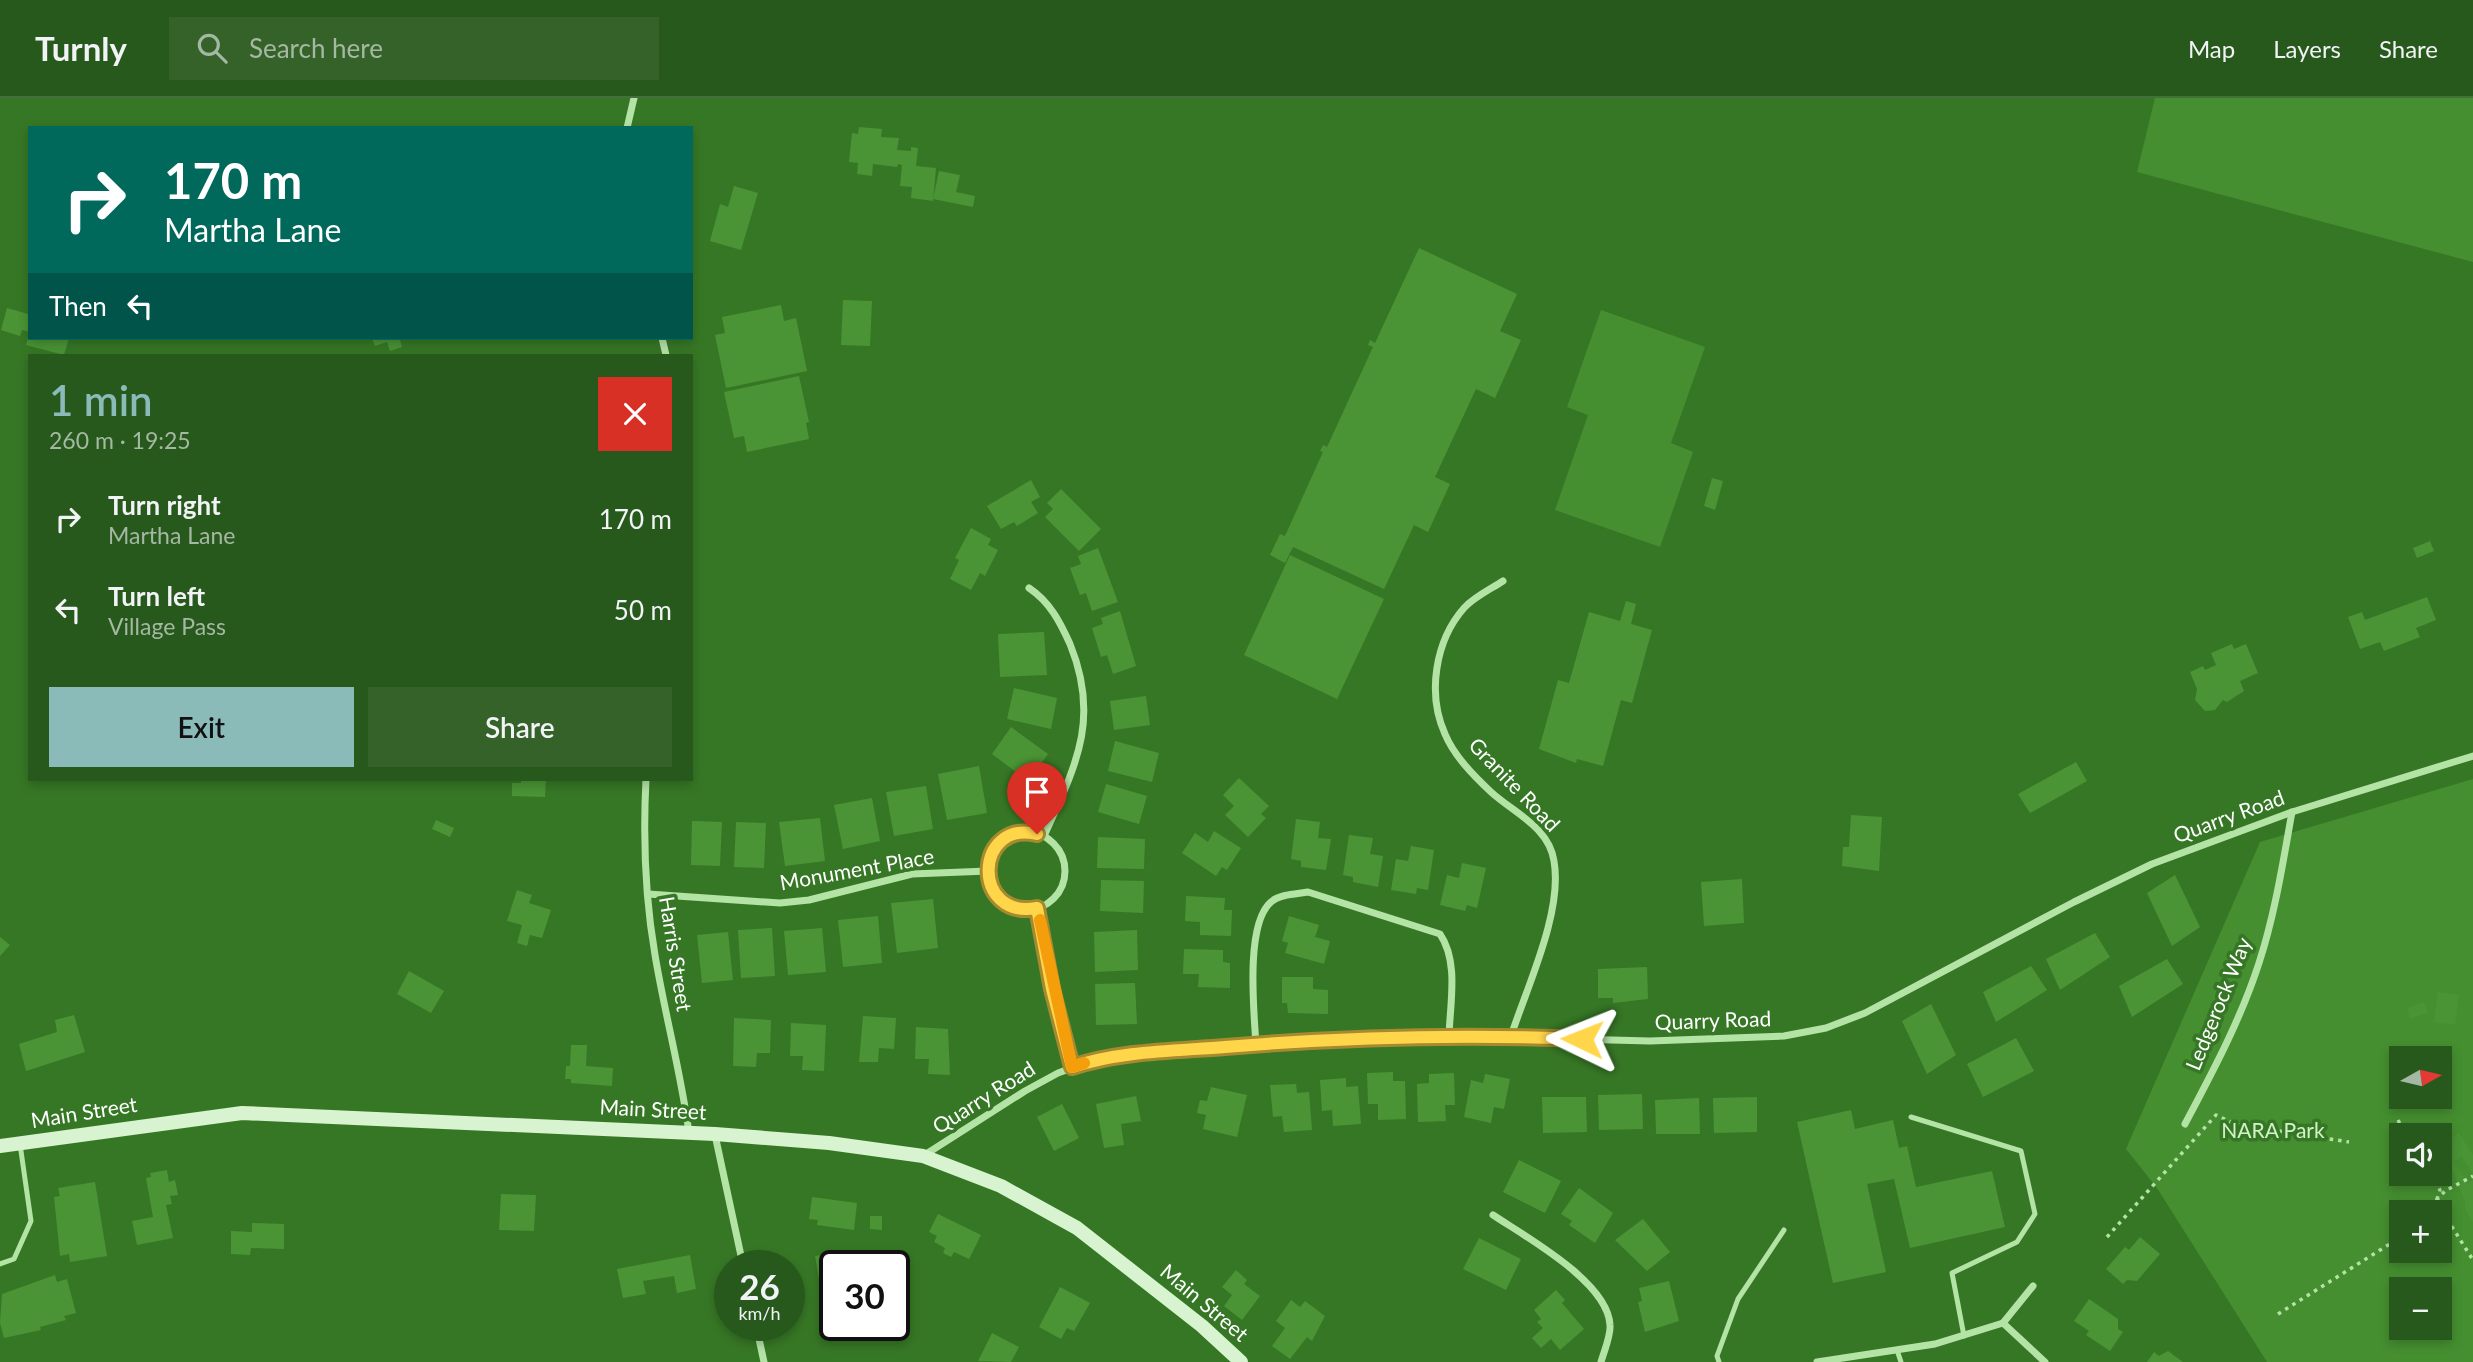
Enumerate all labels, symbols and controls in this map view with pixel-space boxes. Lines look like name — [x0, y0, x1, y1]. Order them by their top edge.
search box — [169, 17, 659, 80]
text: Turnly — [35, 28, 127, 68]
icon: search — [193, 29, 231, 67]
text: Search here — [249, 32, 383, 64]
text: Map — [2188, 34, 2235, 63]
text: Layers — [2273, 34, 2341, 63]
text: Share — [2379, 34, 2438, 63]
text: 170 m — [164, 151, 302, 209]
icon: right — [49, 154, 140, 245]
text: Martha Lane — [164, 210, 341, 249]
icon: left — [121, 287, 159, 325]
text: Then — [49, 290, 107, 322]
text: 1 min — [49, 375, 153, 425]
button: close — [598, 377, 672, 451]
text: 260 m · 19:25 — [49, 426, 191, 454]
text: Turn right — [108, 489, 221, 521]
icon: right — [49, 500, 87, 538]
text: 170 m — [599, 503, 672, 535]
text: Martha Lane — [108, 521, 235, 549]
text: Turn left — [108, 580, 205, 612]
icon: left — [49, 591, 87, 629]
text: 50 m — [614, 594, 672, 626]
text: Village Pass — [108, 612, 226, 640]
button: Exit — [49, 687, 354, 767]
button: Share — [368, 687, 672, 767]
street label: Granite Road — [1464, 732, 1566, 836]
pin — [1007, 762, 1067, 834]
icon: arrive — [1018, 773, 1056, 811]
street label: Quarry Road — [2170, 784, 2287, 847]
street label: Monument Place — [778, 843, 936, 894]
street label: Harris Street — [655, 894, 698, 1014]
street label: Ledgerock Way — [2180, 933, 2256, 1074]
position arrow — [1545, 1002, 1619, 1076]
street label: Quarry Road — [1654, 1005, 1772, 1034]
north arrow — [2389, 1046, 2452, 1110]
map controls — [2389, 1046, 2452, 1340]
street label: Quarry Road — [927, 1055, 1039, 1138]
street label: Main Street — [29, 1091, 139, 1132]
street label: Main Street — [599, 1093, 708, 1124]
park label: NARA Park — [2221, 1117, 2325, 1142]
button: sound — [2389, 1123, 2452, 1186]
button: + — [2389, 1200, 2452, 1263]
speed limit sign: 30 — [819, 1250, 910, 1341]
street label: Main Street — [1156, 1258, 1254, 1346]
text: 26 — [739, 1265, 780, 1307]
button: − — [2389, 1277, 2452, 1340]
text: km/h — [738, 1302, 781, 1324]

